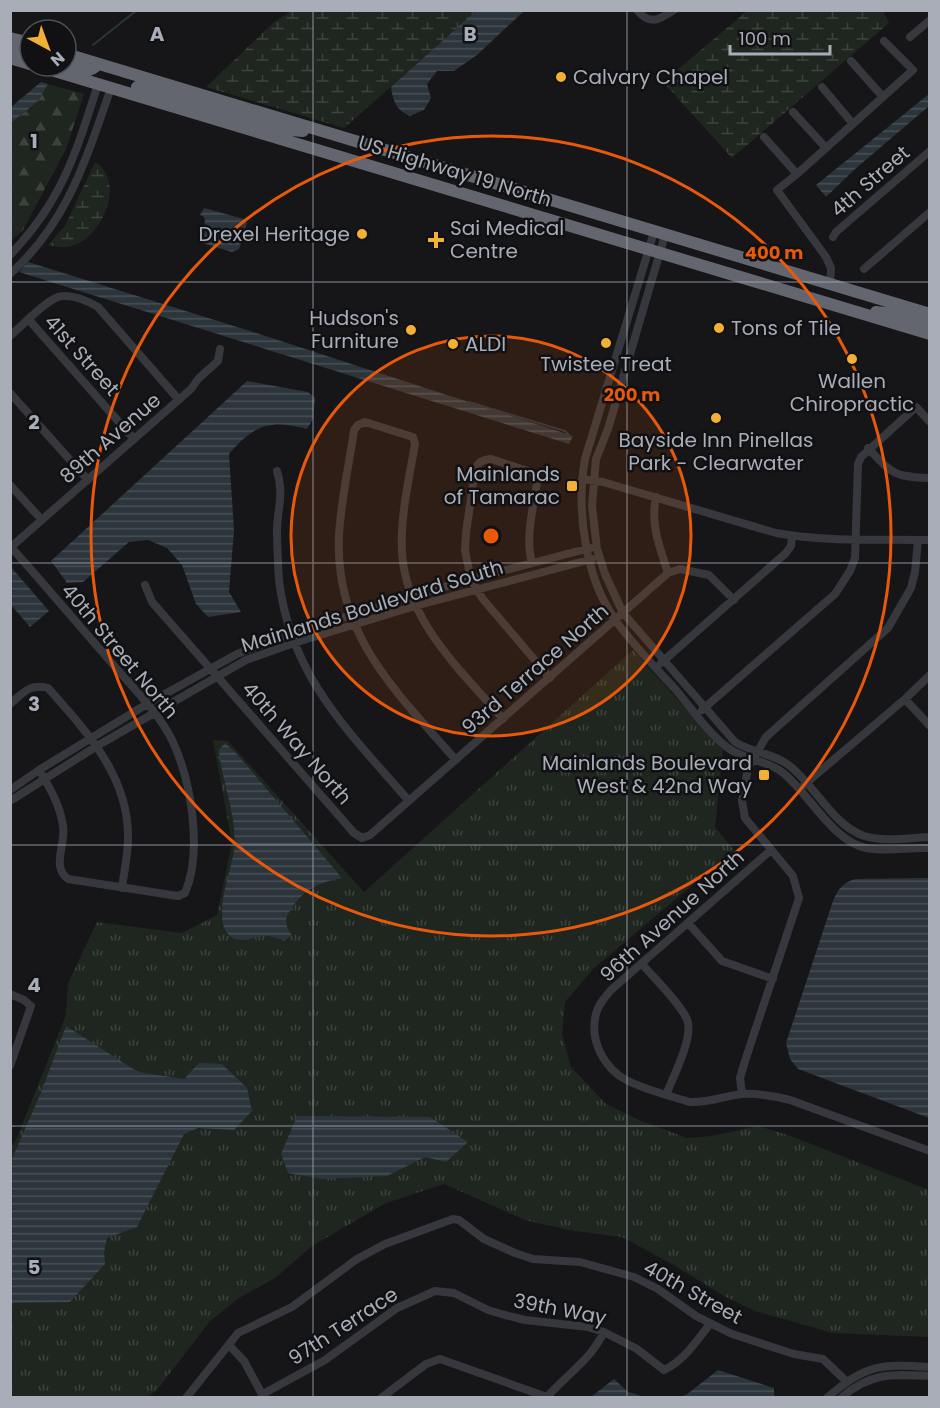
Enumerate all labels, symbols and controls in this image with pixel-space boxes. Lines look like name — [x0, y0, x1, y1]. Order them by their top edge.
north arrow — [18, 18, 78, 78]
scale bar — [730, 18, 830, 56]
text: A — [150, 20, 165, 48]
text: B — [463, 20, 477, 48]
text: 100 m — [739, 26, 791, 51]
text: N — [45, 46, 70, 72]
place label: Calvary Chapel — [573, 63, 728, 91]
marker: Calvary Chapel — [554, 70, 568, 84]
text: 1 — [30, 127, 38, 155]
street label: US Highway 19 North — [355, 128, 555, 214]
street label: 4th Street — [824, 139, 916, 223]
place label: Sai Medical Centre — [450, 214, 564, 265]
place label: Drexel Heritage — [198, 220, 350, 248]
marker: Drexel Heritage — [355, 227, 369, 241]
marker: Sai Medical Centre — [427, 231, 445, 249]
text: 400 m — [745, 240, 803, 265]
place label: Hudson's Furniture — [309, 304, 399, 355]
street label: 41st Street — [38, 308, 126, 402]
place label: Tons of Tile — [731, 314, 841, 342]
marker: Tons of Tile — [712, 321, 726, 335]
marker: Hudson's Furniture — [404, 323, 418, 337]
place label: ALDI — [465, 330, 506, 358]
marker: Twistee Treat — [599, 336, 613, 350]
marker: ALDI — [446, 337, 460, 351]
place label: Twistee Treat — [540, 350, 672, 378]
marker: Wallen Chiropractic — [845, 352, 859, 366]
place label: Wallen Chiropractic — [790, 367, 914, 418]
text: 200 m — [604, 382, 660, 407]
street label: 89th Avenue — [53, 386, 167, 490]
text: 2 — [28, 408, 40, 436]
marker: Bayside Inn Pinellas Park - Clearwater — [709, 411, 723, 425]
place label: Bayside Inn Pinellas Park - Clearwater — [618, 426, 814, 477]
place label: Mainlands of Tamarac — [444, 460, 560, 511]
marker: Mainlands of Tamarac — [565, 479, 579, 493]
centre of rings — [481, 526, 501, 546]
street label: Mainlands Boulevard South — [238, 553, 506, 659]
street label: 40th Street North — [55, 577, 185, 725]
street label: 93rd Terrace North — [455, 597, 615, 741]
street label: 40th Way North — [236, 675, 358, 811]
text: 3 — [28, 690, 40, 718]
place label: Mainlands Boulevard West & 42nd Way — [542, 749, 752, 800]
marker: Mainlands Boulevard West & 42nd Way — [757, 768, 771, 782]
street label: 96th Avenue North — [594, 844, 750, 988]
text: 4 — [27, 971, 41, 999]
text: 5 — [28, 1253, 41, 1281]
street label: 40th Street — [638, 1253, 748, 1331]
street label: 97th Terrace — [283, 1280, 403, 1372]
street label: 39th Way — [511, 1286, 609, 1332]

